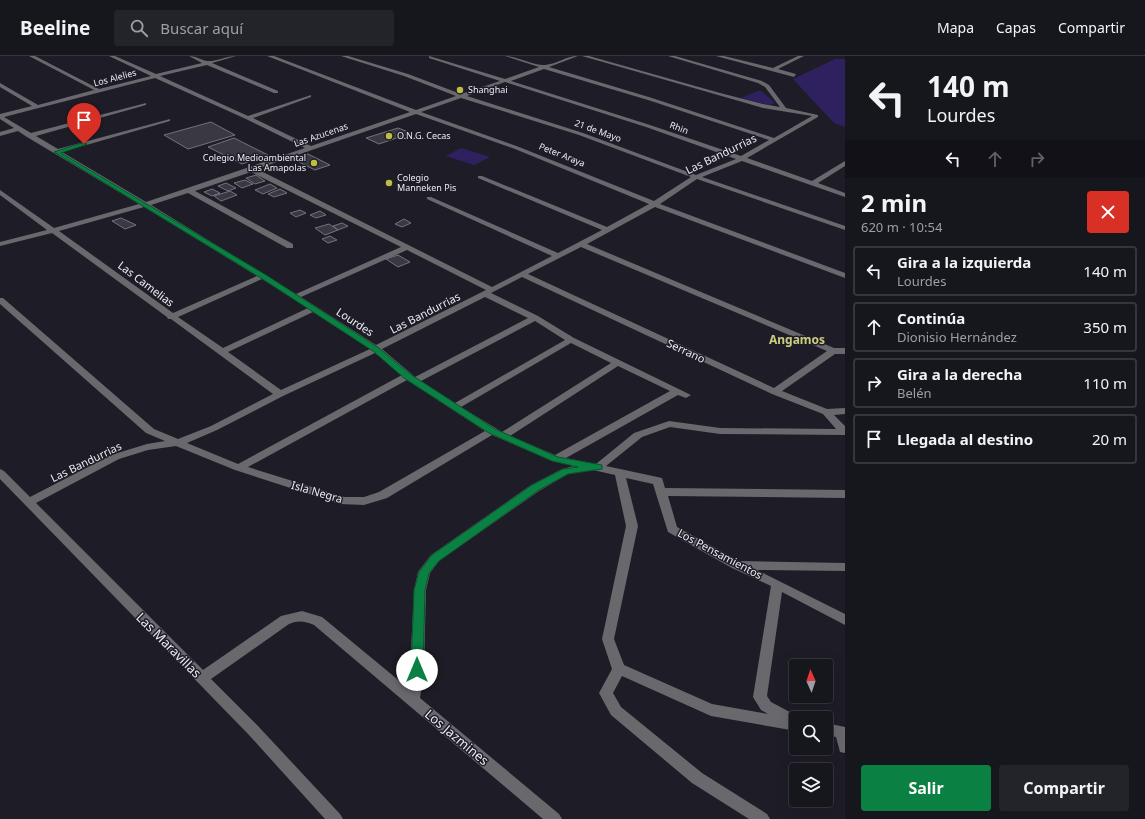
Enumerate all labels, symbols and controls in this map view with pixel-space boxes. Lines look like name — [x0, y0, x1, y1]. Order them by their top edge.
search box — [114, 10, 394, 46]
text: Beeline — [20, 15, 90, 41]
icon: search — [128, 17, 150, 39]
text: Buscar aquí — [160, 18, 243, 38]
text: Mapa — [937, 18, 974, 37]
text: Capas — [996, 18, 1036, 37]
text: Compartir — [1058, 18, 1125, 37]
street label: Los Alelies — [92, 66, 138, 89]
text: 140 m — [927, 67, 1010, 105]
icon: left — [861, 72, 913, 124]
place label: Shanghai — [468, 83, 508, 96]
marker: Shanghai — [455, 85, 465, 95]
pin — [67, 103, 101, 144]
text: Lourdes — [927, 103, 995, 127]
icon: arrive — [73, 109, 95, 131]
street label: 21 de Mayo — [573, 116, 623, 145]
street label: Rhin — [668, 118, 690, 137]
street label: Las Azucenas — [292, 119, 350, 150]
place label: O.N.G. Cecas — [397, 129, 451, 142]
street label: Las Bandurrias — [683, 130, 759, 177]
marker: O.N.G. Cecas — [384, 131, 394, 141]
street label: Peter Araya — [537, 139, 587, 170]
icon: left — [942, 148, 964, 170]
icon: ahead — [984, 148, 1006, 170]
icon: right — [1026, 148, 1048, 170]
place label: Colegio Medioambiental Las Amapolas — [203, 151, 306, 174]
marker: Colegio Medioambiental Las Amapolas — [309, 158, 319, 168]
place label: Colegio Manneken Pis — [397, 171, 456, 194]
marker: Colegio Manneken Pis — [384, 178, 394, 188]
text: 2 min — [861, 186, 927, 219]
button: close — [1087, 191, 1129, 233]
text: 620 m · 10:54 — [861, 218, 942, 236]
text: Gira a la izquierda — [897, 252, 1031, 272]
street label: Las Camelias — [115, 258, 177, 310]
icon: left — [863, 260, 885, 282]
text: 140 m — [1083, 261, 1127, 281]
text: Lourdes — [897, 272, 946, 290]
street label: Las Bandurrias — [387, 288, 463, 337]
street label: Lourdes — [334, 304, 377, 339]
text: Continúa — [897, 308, 965, 328]
icon: ahead — [863, 316, 885, 338]
text: 350 m — [1083, 317, 1127, 337]
text: Dionisio Hernández — [897, 328, 1017, 346]
district label: Angamos — [769, 331, 825, 348]
street label: Serrano — [665, 335, 708, 366]
text: Gira a la derecha — [897, 364, 1022, 384]
icon: right — [863, 372, 885, 394]
text: 110 m — [1083, 373, 1127, 393]
text: Belén — [897, 384, 932, 402]
icon: arrive — [863, 428, 885, 450]
text: Llegada al destino — [897, 429, 1033, 449]
text: 20 m — [1092, 429, 1127, 449]
street label: Las Bandurrias — [48, 438, 124, 485]
street label: Isla Negra — [290, 477, 345, 506]
street label: Los Pensamientos — [675, 525, 765, 582]
street label: Las Maravillas — [132, 608, 206, 682]
position arrow — [396, 649, 438, 691]
north arrow — [789, 659, 833, 703]
map controls — [789, 659, 833, 807]
street label: Los Jazmines — [421, 705, 493, 769]
button: search — [789, 711, 833, 755]
button: layers — [789, 763, 833, 807]
button: Salir — [861, 765, 991, 811]
button: Compartir — [999, 765, 1129, 811]

